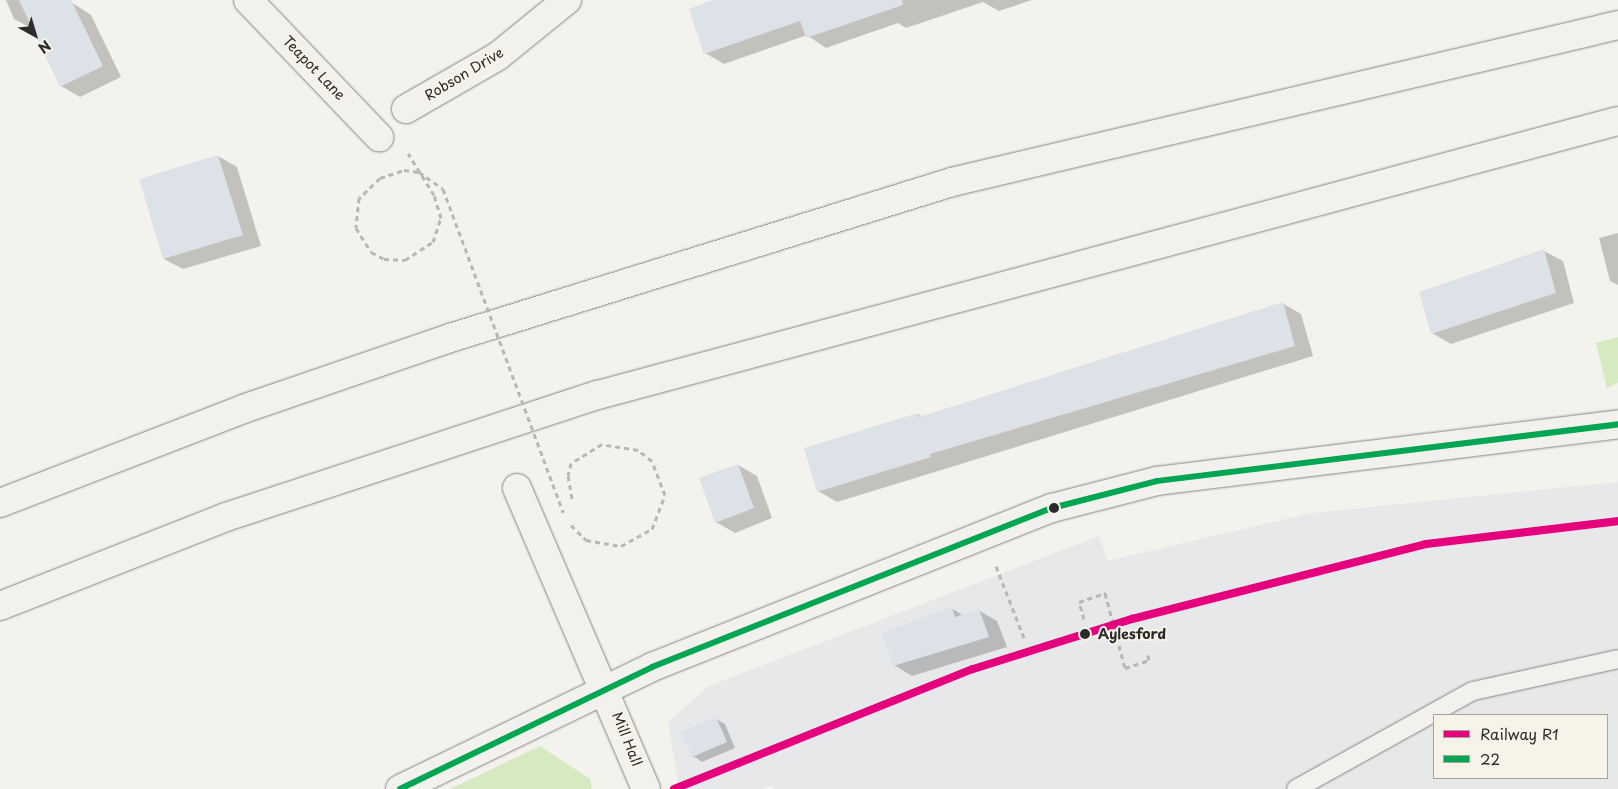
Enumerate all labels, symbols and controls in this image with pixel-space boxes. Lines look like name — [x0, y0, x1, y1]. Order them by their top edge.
north arrow — [10, 10, 60, 60]
street label: Teapot Lane — [279, 32, 349, 104]
text: N — [34, 35, 56, 59]
street label: Robson Drive — [422, 44, 506, 104]
unlabelled marker — [1049, 503, 1059, 513]
marker: Aylesford — [1076, 625, 1094, 643]
place label: Aylesford — [1098, 626, 1166, 642]
street label: Mill Hall — [609, 709, 645, 769]
legend — [1433, 714, 1608, 779]
text: Railway R1 — [1480, 722, 1559, 745]
text: 22 — [1480, 747, 1500, 770]

